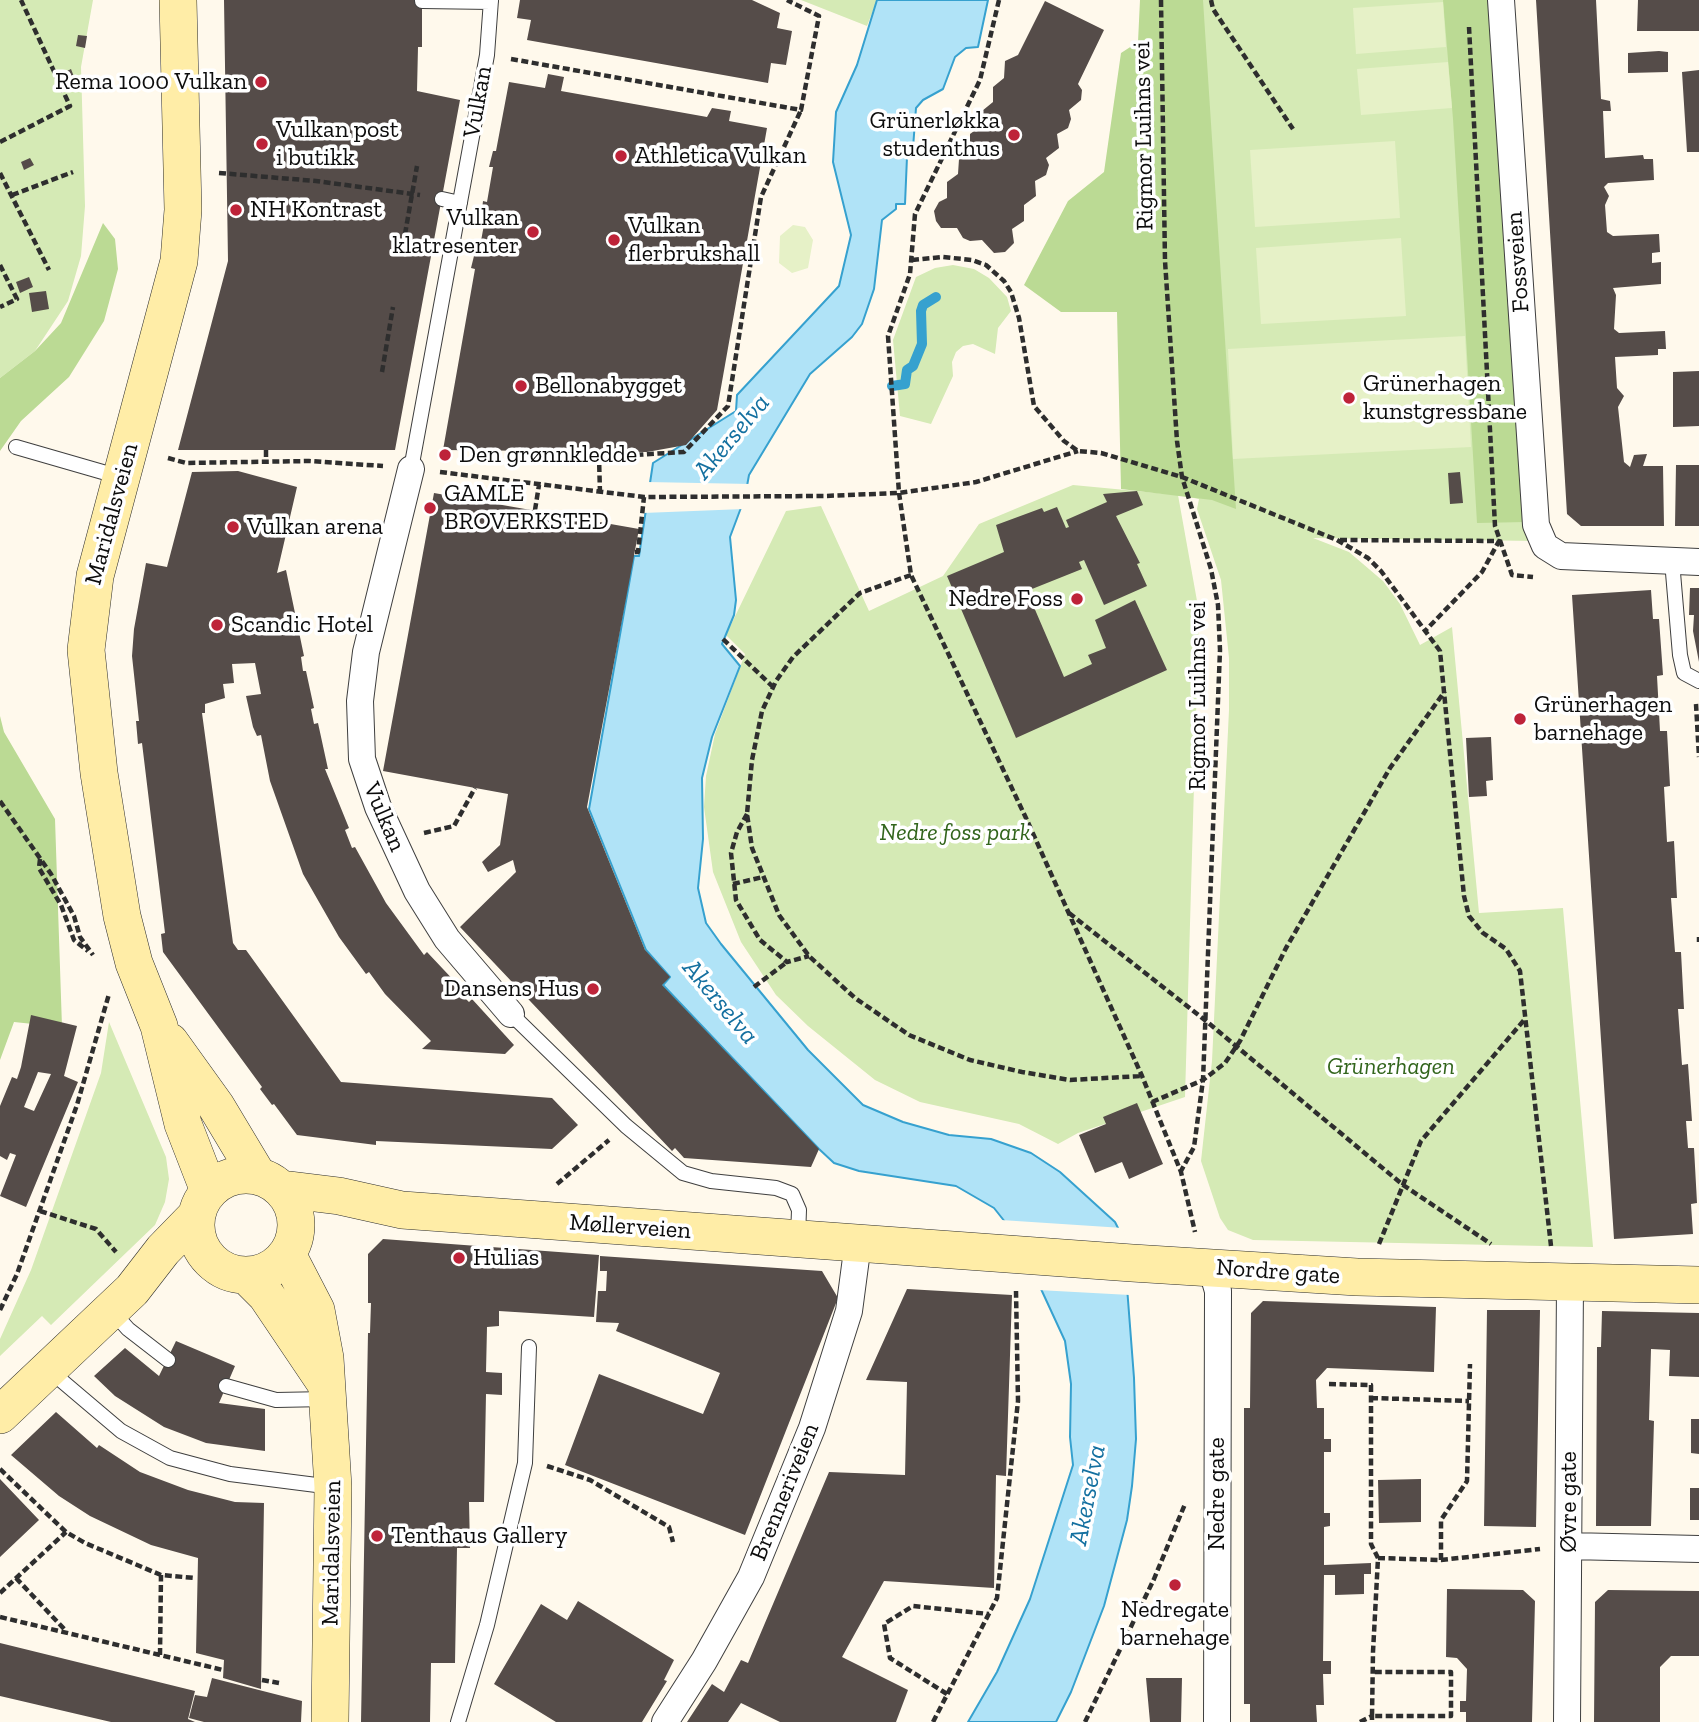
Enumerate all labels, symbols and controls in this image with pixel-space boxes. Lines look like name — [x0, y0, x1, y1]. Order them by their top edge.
street label: Rigmor Luihns vei — [1128, 41, 1160, 231]
street label: Vulkan — [458, 64, 498, 140]
place label: Rema 1000 Vulkan — [55, 68, 247, 96]
marker: Rema 1000 Vulkan — [253, 74, 269, 90]
place label: Grünerløkka studenthus — [870, 107, 1000, 163]
place label: Vulkan post i butikk — [276, 116, 399, 172]
marker: Grünerløkka studenthus — [1006, 127, 1022, 143]
marker: Vulkan post i butikk — [254, 136, 270, 152]
place label: Athletica Vulkan — [635, 142, 806, 170]
marker: Athletica Vulkan — [613, 148, 629, 164]
place label: NH Kontrast — [250, 196, 382, 224]
marker: NH Kontrast — [228, 202, 244, 218]
place label: Vulkan klatresenter — [392, 204, 519, 260]
street label: Fossveien — [1500, 211, 1536, 313]
place label: Vulkan flerbrukshall — [628, 212, 760, 268]
marker: Vulkan klatresenter — [525, 224, 541, 240]
marker: Vulkan flerbrukshall — [606, 232, 622, 248]
place label: Grünerhagen kunstgressbane — [1363, 370, 1527, 426]
place label: Bellonabygget — [535, 372, 682, 400]
marker: Bellonabygget — [513, 378, 529, 394]
water label: Akerselva — [687, 388, 777, 486]
marker: Grünerhagen kunstgressbane — [1341, 390, 1357, 406]
street label: Maridalsveien — [79, 440, 145, 588]
place label: Den grønnkledde — [459, 441, 637, 469]
marker: Den grønnkledde — [437, 447, 453, 463]
place label: GAMLE BROVERKSTED — [444, 480, 609, 536]
marker: GAMLE BROVERKSTED — [422, 500, 438, 516]
place label: Vulkan arena — [247, 513, 383, 541]
marker: Vulkan arena — [225, 519, 241, 535]
place label: Nedre Foss — [948, 585, 1063, 613]
marker: Nedre Foss — [1069, 591, 1085, 607]
street label: Rigmor Luihns vei — [1184, 601, 1212, 791]
place label: Scandic Hotel — [231, 611, 373, 639]
marker: Scandic Hotel — [209, 617, 225, 633]
place label: Grünerhagen barnehage — [1534, 691, 1672, 747]
marker: Grünerhagen barnehage — [1512, 711, 1528, 727]
street label: Vulkan — [357, 778, 411, 856]
park label: Nedre foss park — [880, 819, 1030, 847]
water label: Akerselva — [675, 953, 765, 1051]
place label: Dansens Hus — [444, 975, 579, 1003]
marker: Dansens Hus — [585, 981, 601, 997]
park label: Grünerhagen — [1327, 1053, 1455, 1081]
street label: Møllerveien — [568, 1208, 692, 1246]
place label: Hulias — [473, 1244, 539, 1272]
marker: Hulias — [451, 1250, 467, 1266]
street label: Nordre gate — [1215, 1253, 1341, 1291]
street label: Brenneriveien — [744, 1419, 826, 1565]
street label: Nedre gate — [1203, 1437, 1231, 1551]
water label: Akerselva — [1063, 1442, 1113, 1548]
street label: Øvre gate — [1555, 1451, 1583, 1553]
street label: Maridalsveien — [316, 1480, 348, 1626]
place label: Tenthaus Gallery — [391, 1522, 567, 1550]
marker: Tenthaus Gallery — [369, 1528, 385, 1544]
marker: Nedregate barnehage — [1167, 1577, 1183, 1593]
place label: Nedregate barnehage — [1121, 1596, 1229, 1652]

